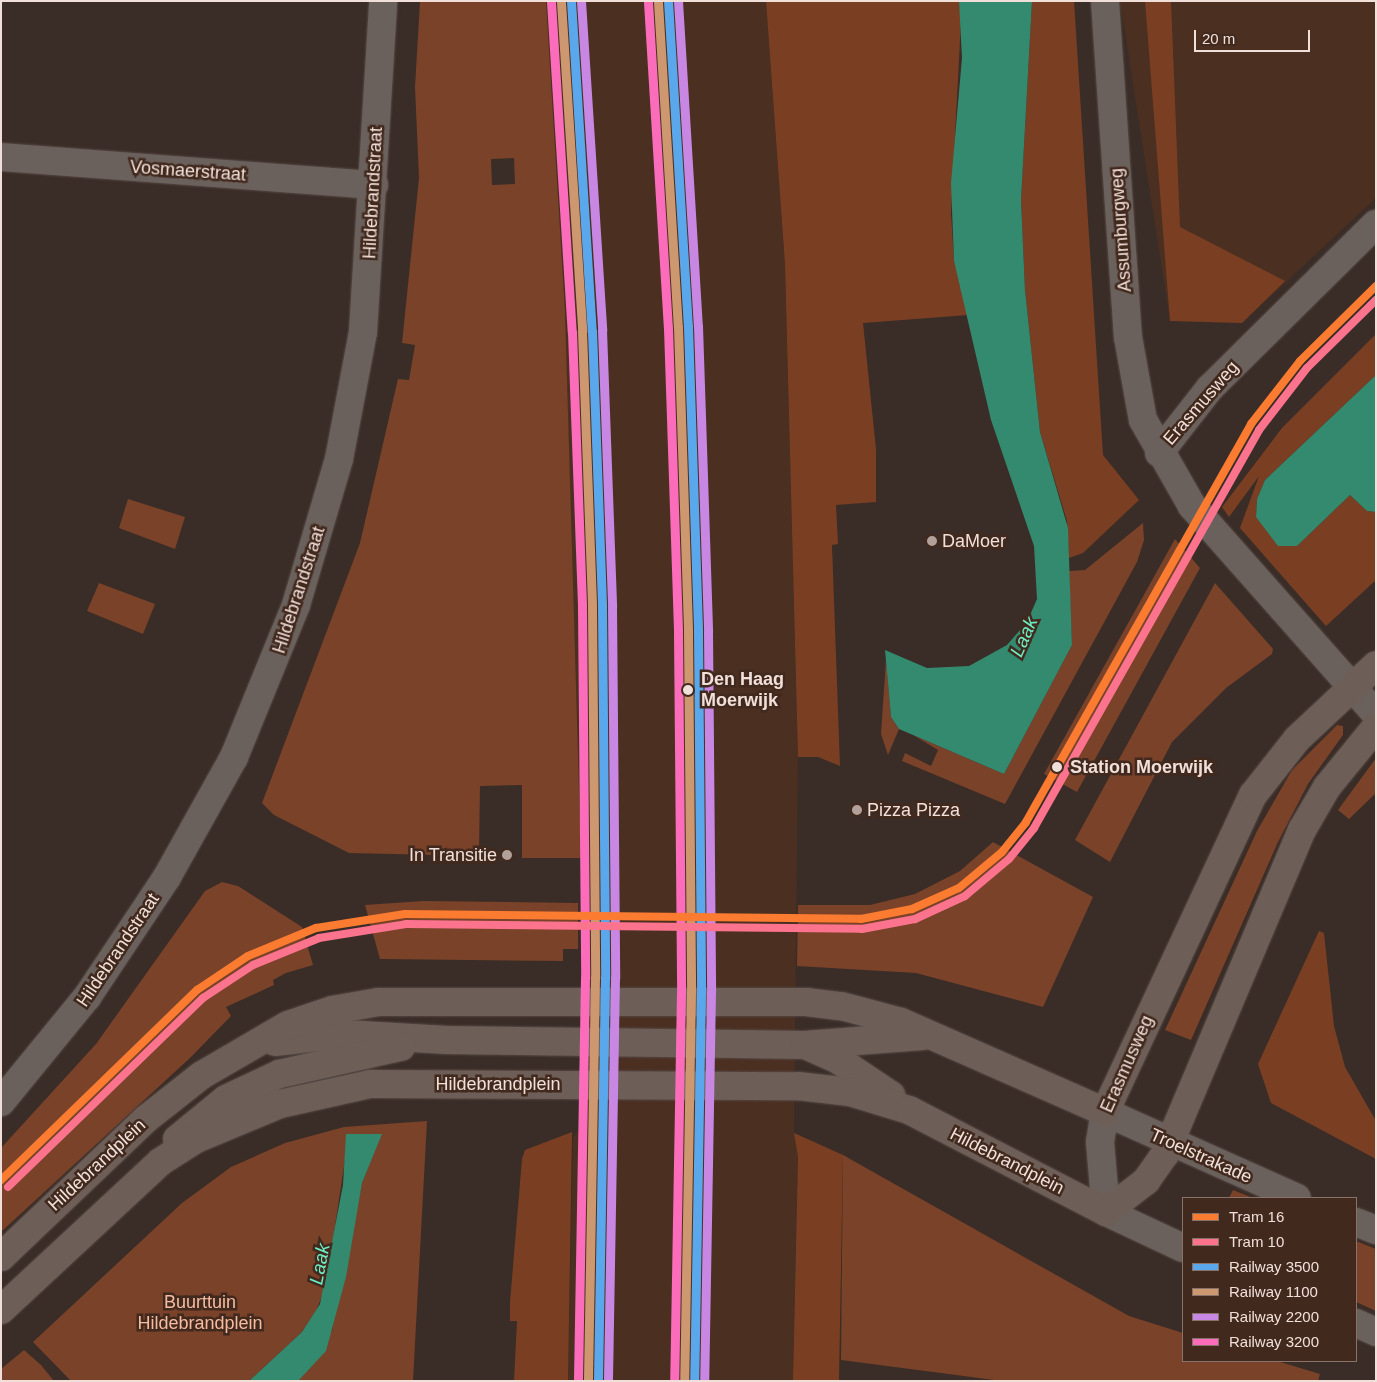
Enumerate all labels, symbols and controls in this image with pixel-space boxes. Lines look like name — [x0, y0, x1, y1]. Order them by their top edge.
scale bar — [1197, 20, 1313, 52]
text: 20 m — [1202, 30, 1235, 47]
street label: Hildebrandstraat — [359, 126, 387, 260]
street label: Vosmaerstraat — [129, 156, 247, 186]
street label: Assumburgweg — [1106, 167, 1136, 293]
street label: Erasmusweg — [1159, 357, 1243, 449]
street label: Hildebrandstraat — [268, 524, 330, 656]
place label: DaMoer — [942, 530, 1006, 552]
marker: DaMoer — [926, 535, 938, 547]
water label: Laak — [1005, 614, 1043, 660]
place label: Den Haag Moerwijk — [701, 669, 784, 712]
marker: Den Haag Moerwijk — [679, 681, 697, 699]
place label: Station Moerwijk — [1070, 756, 1213, 778]
marker: Station Moerwijk — [1048, 758, 1066, 776]
place label: Pizza Pizza — [867, 799, 960, 821]
marker: Pizza Pizza — [851, 804, 863, 816]
place label: In Transitie — [409, 844, 497, 866]
marker: In Transitie — [501, 849, 513, 861]
street label: Hildebrandstraat — [72, 889, 164, 1011]
street label: Erasmusweg — [1096, 1012, 1158, 1116]
street label: Hildebrandplein — [435, 1073, 561, 1095]
street label: Hildebrandplein — [44, 1114, 150, 1216]
street label: Hildebrandplein — [946, 1123, 1068, 1199]
street label: Troelstrakade — [1147, 1124, 1255, 1188]
legend — [1182, 1197, 1357, 1362]
text: Tram 16 — [1229, 1208, 1284, 1225]
text: Tram 10 — [1229, 1233, 1284, 1250]
water label: Laak — [305, 1242, 335, 1286]
text: Railway 3500 — [1229, 1258, 1319, 1275]
text: Railway 1100 — [1229, 1283, 1318, 1300]
park label: Buurttuin Hildebrandplein — [137, 1292, 263, 1335]
text: Railway 2200 — [1229, 1308, 1319, 1325]
text: Railway 3200 — [1229, 1333, 1319, 1350]

